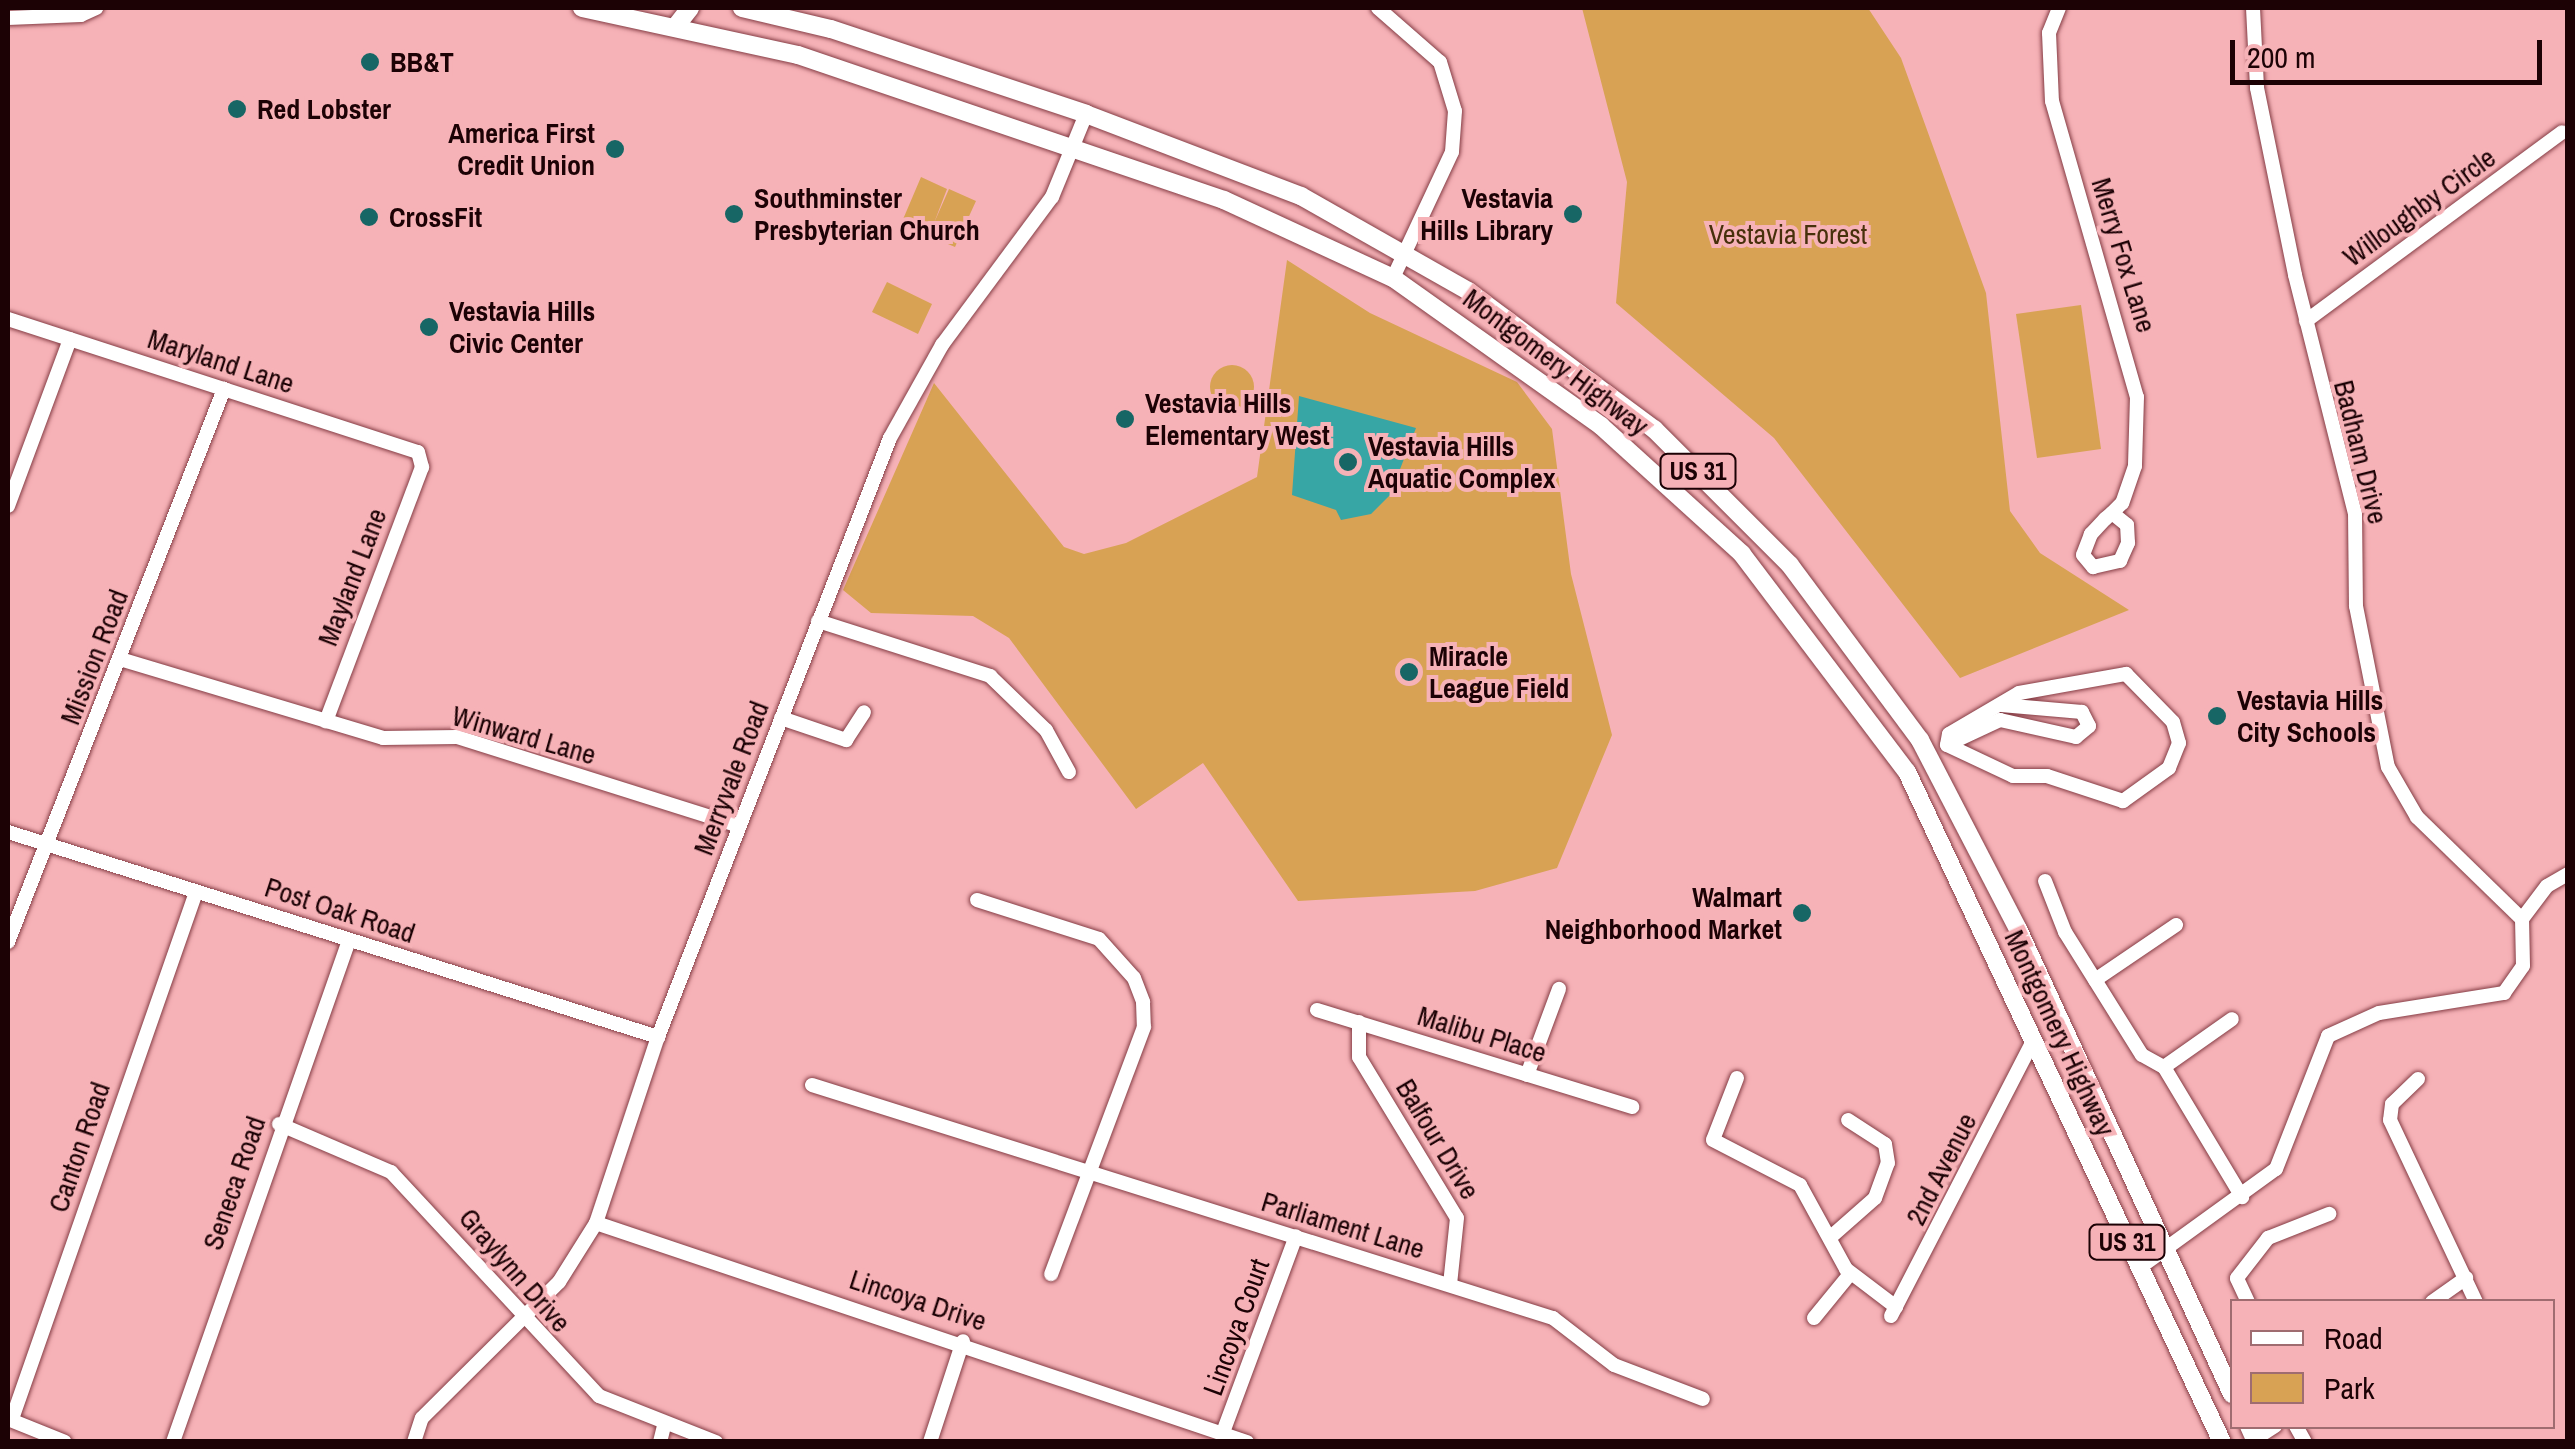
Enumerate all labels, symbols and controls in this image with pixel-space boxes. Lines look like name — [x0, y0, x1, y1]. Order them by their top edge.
scale bar — [2235, 20, 2548, 82]
text: 200 m — [2247, 37, 2315, 77]
place label: BB&T — [390, 45, 454, 79]
marker: BB&T — [359, 51, 381, 73]
place label: Red Lobster — [257, 92, 391, 126]
marker: Red Lobster — [226, 98, 248, 120]
place label: America First Credit Union — [448, 116, 595, 182]
marker: America First Credit Union — [604, 138, 626, 160]
street label: Willoughby Circle — [2336, 141, 2502, 273]
street label: Merry Fox Lane — [2085, 174, 2163, 336]
place label: Southminster Presbyterian Church — [754, 181, 980, 247]
place label: Vestavia Hills Library — [1420, 181, 1553, 247]
place label: CrossFit — [389, 200, 482, 234]
marker: Southminster Presbyterian Church — [723, 203, 745, 225]
marker: Vestavia Hills Library — [1562, 203, 1584, 225]
marker: CrossFit — [358, 206, 380, 228]
park label: Vestavia Forest — [1709, 217, 1867, 251]
street label: Montgomery Highway — [1457, 281, 1655, 443]
place label: Vestavia Hills Civic Center — [449, 294, 595, 360]
marker: Vestavia Hills Civic Center — [418, 316, 440, 338]
street label: Maryland Lane — [144, 322, 298, 400]
street label: Badham Drive — [2327, 377, 2395, 527]
place label: Vestavia Hills Elementary West — [1145, 386, 1330, 452]
marker: Vestavia Hills Elementary West — [1114, 408, 1136, 430]
place label: Vestavia Hills Aquatic Complex — [1368, 429, 1556, 495]
marker: Vestavia Hills Aquatic Complex — [1337, 451, 1359, 473]
road number: US 31 — [1658, 451, 1738, 491]
street label: Mayland Lane — [310, 504, 394, 650]
street label: Mission Road — [53, 585, 135, 729]
place label: Miracle League Field — [1429, 639, 1569, 705]
marker: Miracle League Field — [1398, 661, 1420, 683]
place label: Vestavia Hills City Schools — [2237, 683, 2383, 749]
street label: Merryvale Road — [686, 696, 776, 860]
street label: Winward Lane — [448, 698, 600, 772]
marker: Vestavia Hills City Schools — [2206, 705, 2228, 727]
street label: Post Oak Road — [261, 870, 419, 950]
place label: Walmart Neighborhood Market — [1545, 880, 1782, 946]
marker: Walmart Neighborhood Market — [1791, 902, 1813, 924]
street label: Montgomery Highway — [1998, 925, 2122, 1141]
street label: Malibu Place — [1414, 999, 1550, 1069]
street label: Balfour Drive — [1389, 1073, 1487, 1205]
street label: Canton Road — [41, 1078, 117, 1216]
street label: 2nd Avenue — [1898, 1107, 1984, 1231]
street label: Seneca Road — [195, 1112, 273, 1254]
street label: Parliament Lane — [1258, 1184, 1428, 1266]
street label: Graylynn Drive — [452, 1201, 578, 1339]
road number: US 31 — [2087, 1222, 2167, 1262]
street label: Lincoya Court — [1196, 1254, 1276, 1400]
street label: Lincoya Drive — [845, 1262, 991, 1338]
legend — [2230, 1299, 2555, 1429]
text: Road — [2324, 1318, 2383, 1358]
text: Park — [2324, 1368, 2375, 1408]

